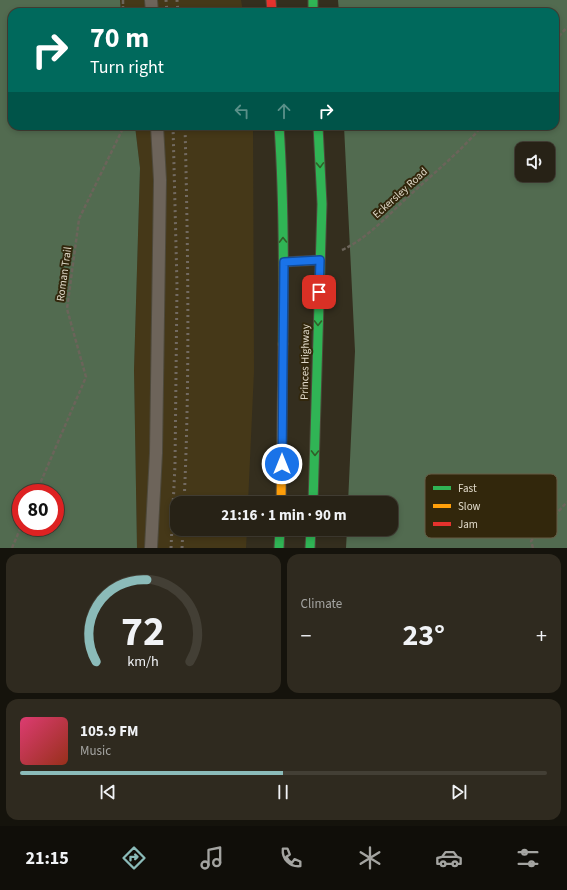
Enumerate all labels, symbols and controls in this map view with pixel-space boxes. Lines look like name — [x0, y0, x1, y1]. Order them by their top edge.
text: 70 m — [90, 18, 149, 58]
icon: right — [24, 24, 76, 76]
text: Turn right — [90, 55, 164, 80]
icon: left — [231, 100, 253, 122]
icon: ahead — [273, 100, 295, 122]
icon: right — [315, 100, 337, 122]
map controls — [515, 142, 555, 182]
button: sound — [515, 142, 555, 182]
one-way arrow — [316, 162, 324, 168]
street label: Eckersley Road — [369, 164, 431, 222]
one-way arrow — [279, 237, 287, 243]
street label: Roman Trail — [53, 246, 75, 302]
pin — [302, 275, 336, 309]
icon: arrive — [308, 281, 330, 303]
one-way arrow — [314, 320, 322, 326]
street label: Princes Highway — [297, 324, 313, 400]
position arrow — [261, 443, 303, 485]
one-way arrow — [311, 450, 319, 456]
legend — [425, 474, 557, 538]
text: Fast — [458, 481, 477, 496]
speed limit sign: 80 — [12, 484, 64, 536]
text: Slow — [458, 499, 481, 514]
text: 21:16 · 1 min · 90 m — [221, 505, 347, 526]
text: Jam — [458, 517, 478, 532]
text: Climate — [301, 595, 342, 613]
text: 72 — [121, 601, 165, 661]
text: 23° — [402, 614, 445, 657]
text: − — [301, 620, 311, 652]
text: + — [536, 620, 547, 652]
text: km/h — [127, 650, 159, 671]
text: 105.9 FM — [80, 721, 138, 742]
text: Music — [80, 742, 111, 760]
icon: previous — [97, 781, 119, 803]
icon: pause — [272, 781, 294, 803]
icon: next — [448, 781, 470, 803]
icon: directions — [120, 844, 148, 872]
icon: music — [198, 844, 226, 872]
icon: phone — [277, 844, 305, 872]
icon: climate — [356, 844, 384, 872]
icon: car — [435, 844, 463, 872]
icon: filters — [514, 844, 542, 872]
text: 21:15 — [25, 846, 69, 871]

